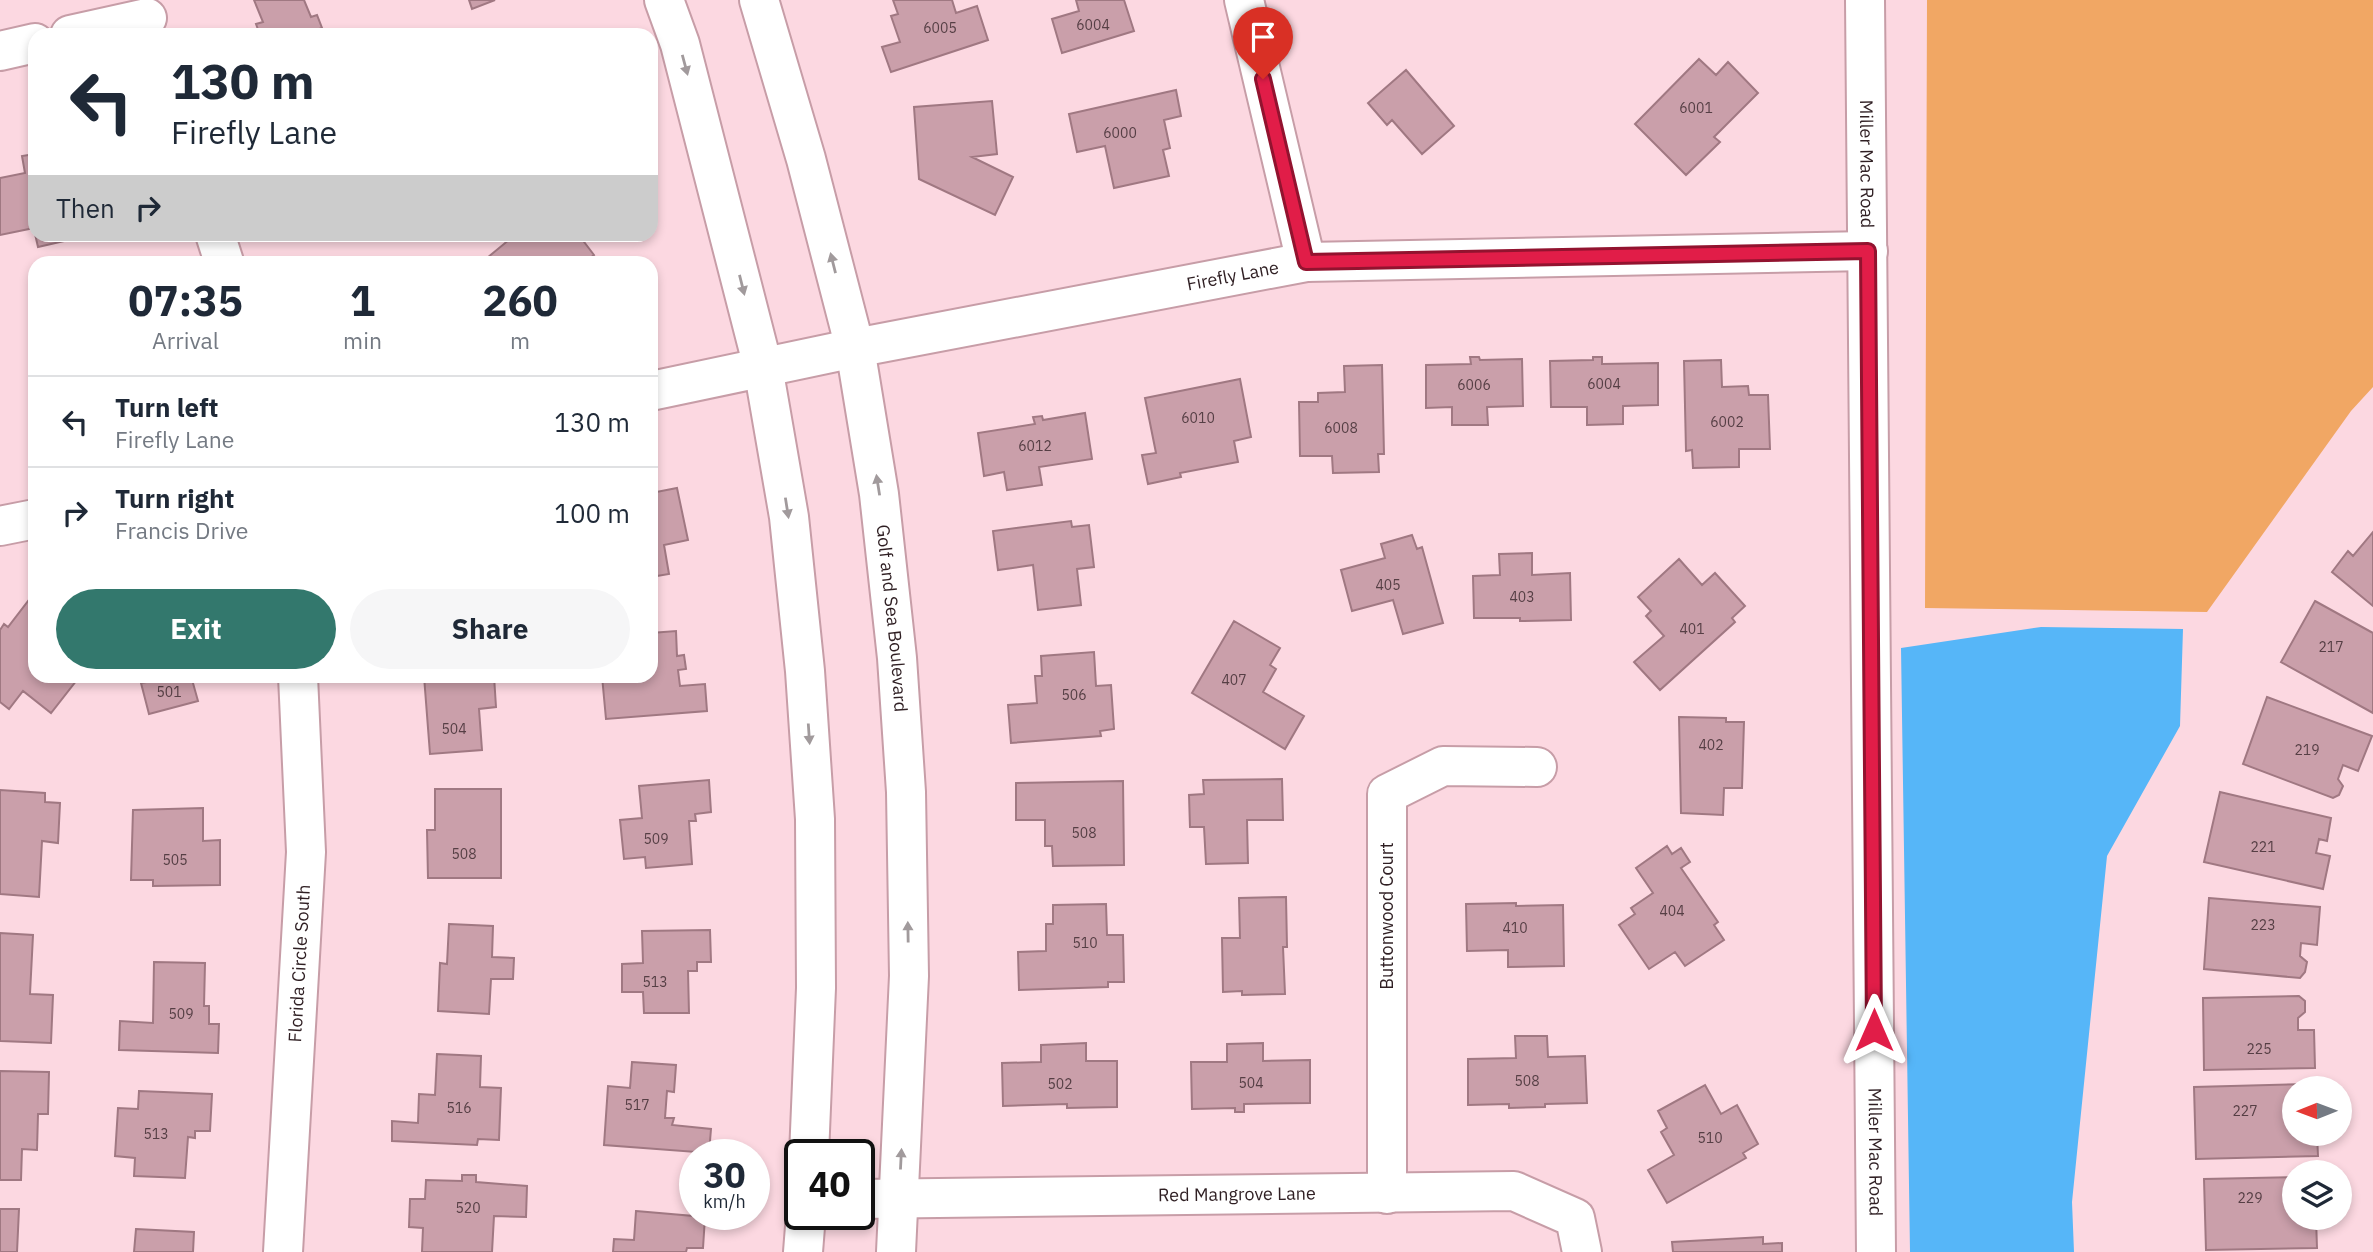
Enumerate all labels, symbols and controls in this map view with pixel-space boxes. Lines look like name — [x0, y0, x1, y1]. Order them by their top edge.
pin — [1233, 7, 1293, 79]
house number: 6004 — [1076, 16, 1110, 34]
icon: arrive — [1244, 18, 1282, 56]
house number: 6005 — [923, 19, 957, 37]
text: 130 m — [171, 49, 315, 112]
one-way arrow — [680, 54, 691, 76]
icon: left — [56, 56, 147, 147]
house number: 6001 — [1679, 99, 1713, 117]
street label: Miller Mac Road — [1855, 100, 1879, 228]
text: Firefly Lane — [171, 111, 337, 153]
house number: 6000 — [1103, 124, 1137, 142]
icon: right — [129, 189, 167, 227]
text: Then — [56, 191, 115, 225]
one-way arrow — [827, 252, 838, 274]
street label: Firefly Lane — [1185, 255, 1281, 296]
text: 07:35 — [128, 273, 243, 328]
text: 1 — [350, 273, 375, 328]
text: 260 — [482, 273, 558, 328]
one-way arrow — [737, 274, 748, 296]
text: Arrival — [152, 325, 219, 355]
text: min — [343, 325, 382, 355]
text: m — [510, 325, 530, 355]
house number: 6004 — [1587, 375, 1621, 393]
house number: 6006 — [1457, 376, 1491, 394]
text: Turn left — [115, 390, 218, 424]
icon: left — [56, 403, 94, 441]
text: 130 m — [554, 405, 630, 439]
house number: 6010 — [1181, 409, 1215, 427]
house number: 6002 — [1710, 413, 1744, 431]
house number: 6008 — [1324, 419, 1358, 437]
text: Firefly Lane — [115, 424, 234, 454]
house number: 6012 — [1018, 437, 1052, 455]
one-way arrow — [872, 474, 883, 496]
text: Turn right — [115, 481, 234, 515]
icon: right — [56, 494, 94, 532]
text: 100 m — [554, 496, 630, 530]
one-way arrow — [782, 497, 793, 519]
text: Francis Drive — [115, 515, 248, 545]
street label: Golf and Sea Boulevard — [871, 523, 913, 713]
house number: 405 — [1375, 576, 1401, 594]
house number: 403 — [1509, 588, 1535, 606]
button: Exit — [56, 589, 336, 669]
button: Share — [350, 589, 630, 669]
house number: 401 — [1679, 620, 1705, 638]
house number: 217 — [2318, 638, 2344, 656]
house number: 407 — [1221, 671, 1247, 689]
house number: 501 — [156, 683, 182, 701]
house number: 506 — [1061, 686, 1087, 704]
house number: 504 — [441, 720, 467, 738]
one-way arrow — [804, 724, 815, 746]
house number: 402 — [1698, 736, 1724, 754]
house number: 219 — [2294, 741, 2320, 759]
house number: 508 — [1071, 824, 1097, 842]
house number: 509 — [643, 830, 669, 848]
house number: 221 — [2250, 838, 2276, 856]
street label: Buttonwood Court — [1375, 842, 1398, 990]
house number: 508 — [451, 845, 477, 863]
house number: 505 — [162, 851, 188, 869]
street label: Florida Circle South — [283, 884, 315, 1043]
house number: 404 — [1659, 902, 1685, 920]
house number: 223 — [2250, 916, 2276, 934]
house number: 410 — [1502, 919, 1528, 937]
one-way arrow — [903, 921, 914, 943]
house number: 510 — [1072, 934, 1098, 952]
house number: 513 — [642, 973, 668, 991]
position arrow — [1837, 993, 1911, 1067]
house number: 509 — [168, 1005, 194, 1023]
house number: 225 — [2246, 1040, 2272, 1058]
house number: 508 — [1514, 1072, 1540, 1090]
house number: 504 — [1238, 1074, 1264, 1092]
house number: 502 — [1047, 1075, 1073, 1093]
north arrow — [2282, 1076, 2352, 1146]
map controls — [2282, 1076, 2352, 1230]
street label: Miller Mac Road — [1864, 1088, 1888, 1216]
house number: 517 — [624, 1096, 650, 1114]
house number: 516 — [446, 1099, 472, 1117]
house number: 227 — [2232, 1102, 2258, 1120]
house number: 513 — [143, 1125, 169, 1143]
house number: 510 — [1697, 1129, 1723, 1147]
speed limit sign: 40 — [784, 1139, 875, 1230]
one-way arrow — [896, 1148, 907, 1170]
text: 30 — [703, 1152, 746, 1198]
button: layers — [2282, 1160, 2352, 1230]
street label: Red Mangrove Lane — [1158, 1181, 1316, 1206]
house number: 229 — [2237, 1189, 2263, 1207]
text: km/h — [703, 1190, 746, 1213]
house number: 520 — [455, 1199, 481, 1217]

